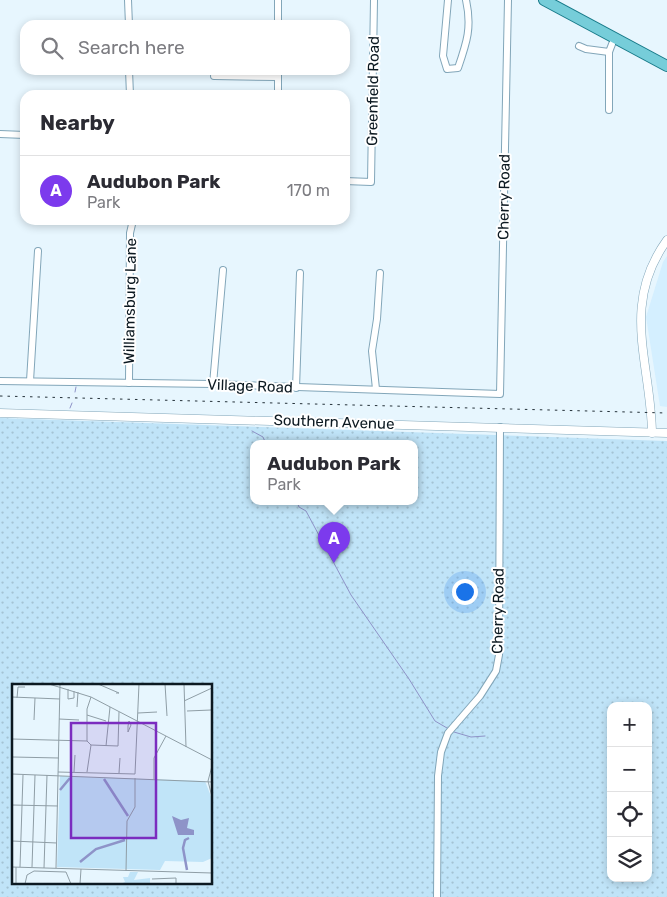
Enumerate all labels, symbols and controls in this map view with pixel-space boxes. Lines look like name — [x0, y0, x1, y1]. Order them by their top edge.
search box — [20, 20, 350, 75]
icon: search — [38, 34, 66, 62]
text: Search here — [78, 36, 185, 59]
street label: Greenfield Road — [363, 36, 383, 146]
text: Nearby — [40, 110, 115, 135]
street label: Cherry Road — [494, 154, 514, 240]
text: Audubon Park — [87, 170, 220, 193]
text: A — [50, 181, 62, 200]
text: 170 m — [287, 181, 330, 200]
text: Park — [87, 193, 120, 212]
street label: Williamsburg Lane — [120, 238, 140, 364]
street label: Village Road — [207, 376, 293, 396]
street label: Southern Avenue — [273, 411, 395, 433]
popup — [250, 440, 418, 505]
text: Audubon Park — [267, 452, 401, 475]
text: Park — [267, 475, 301, 494]
pin: A — [318, 522, 350, 563]
street label: Cherry Road — [488, 568, 508, 654]
your location — [452, 579, 478, 605]
inset map — [12, 684, 212, 884]
map controls — [607, 702, 652, 882]
button: + — [607, 702, 652, 747]
button: − — [607, 747, 652, 792]
button: locate — [607, 792, 652, 837]
button: layers — [607, 837, 652, 882]

